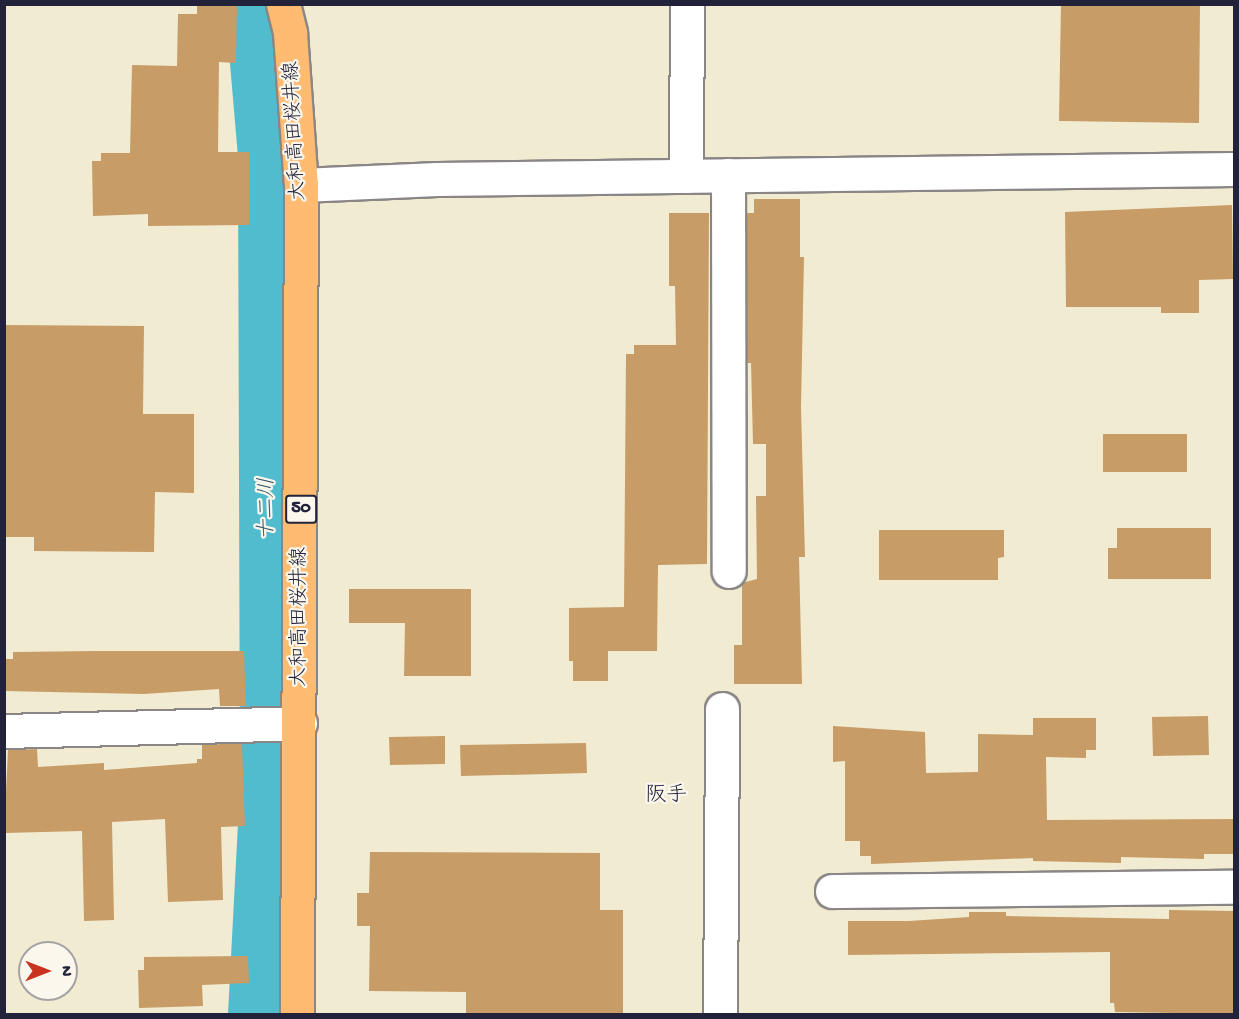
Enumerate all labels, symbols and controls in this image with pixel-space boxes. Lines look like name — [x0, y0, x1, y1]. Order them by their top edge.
street label: 大和高田桜井線 — [280, 60, 312, 202]
water label: 十二川 — [256, 478, 282, 540]
road number: 50 — [284, 494, 318, 524]
street label: 大和高田桜井線 — [288, 547, 312, 687]
district label: 阪手 — [645, 784, 687, 810]
north arrow — [18, 941, 78, 1001]
text: N — [55, 966, 74, 976]

